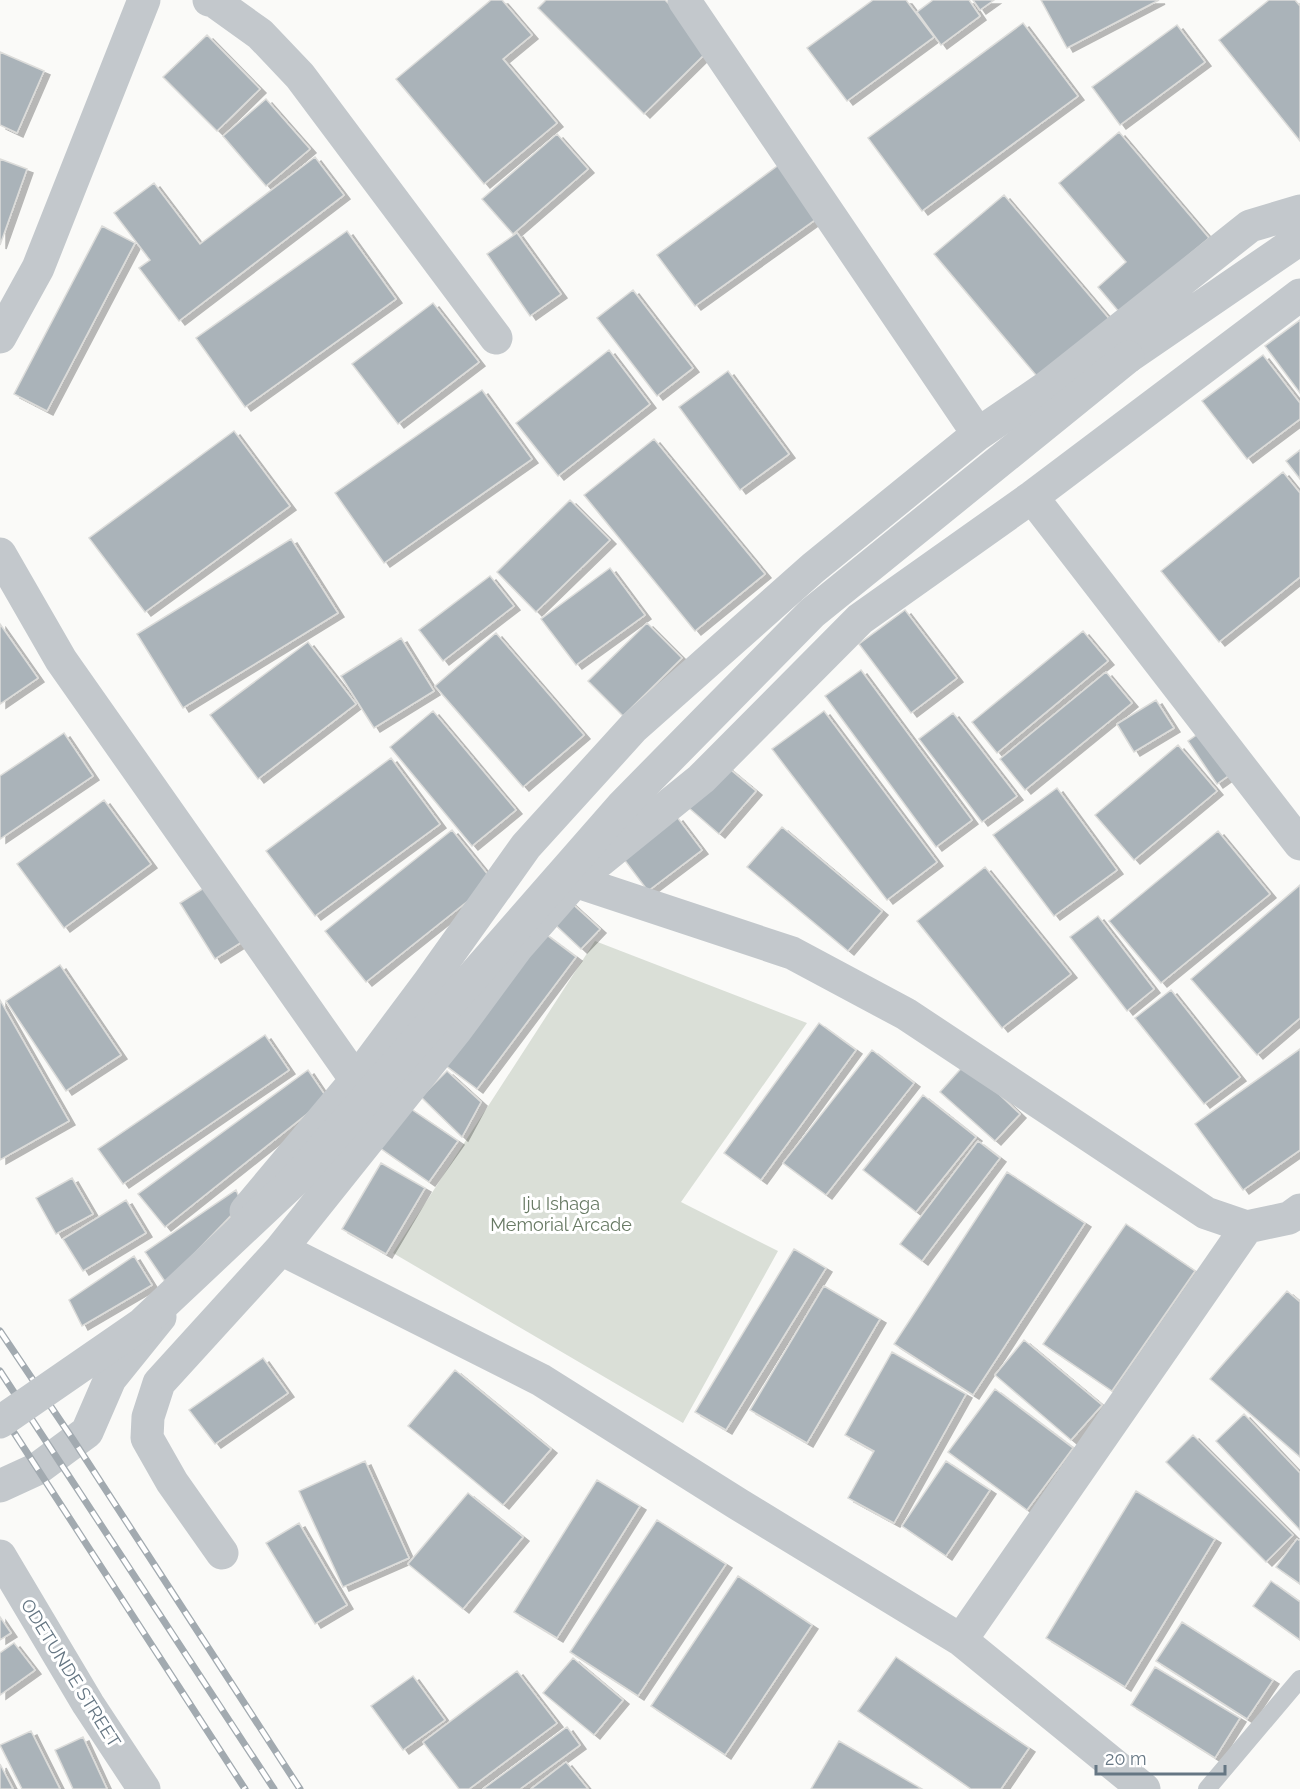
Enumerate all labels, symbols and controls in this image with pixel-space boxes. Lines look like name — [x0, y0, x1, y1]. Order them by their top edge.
park label: Iju Ishaga Memorial Arcade — [490, 1193, 632, 1235]
street label: ODETUNDE STREET — [17, 1595, 125, 1751]
scale bar — [1096, 1738, 1225, 1776]
text: 20 m — [1105, 1748, 1147, 1769]

